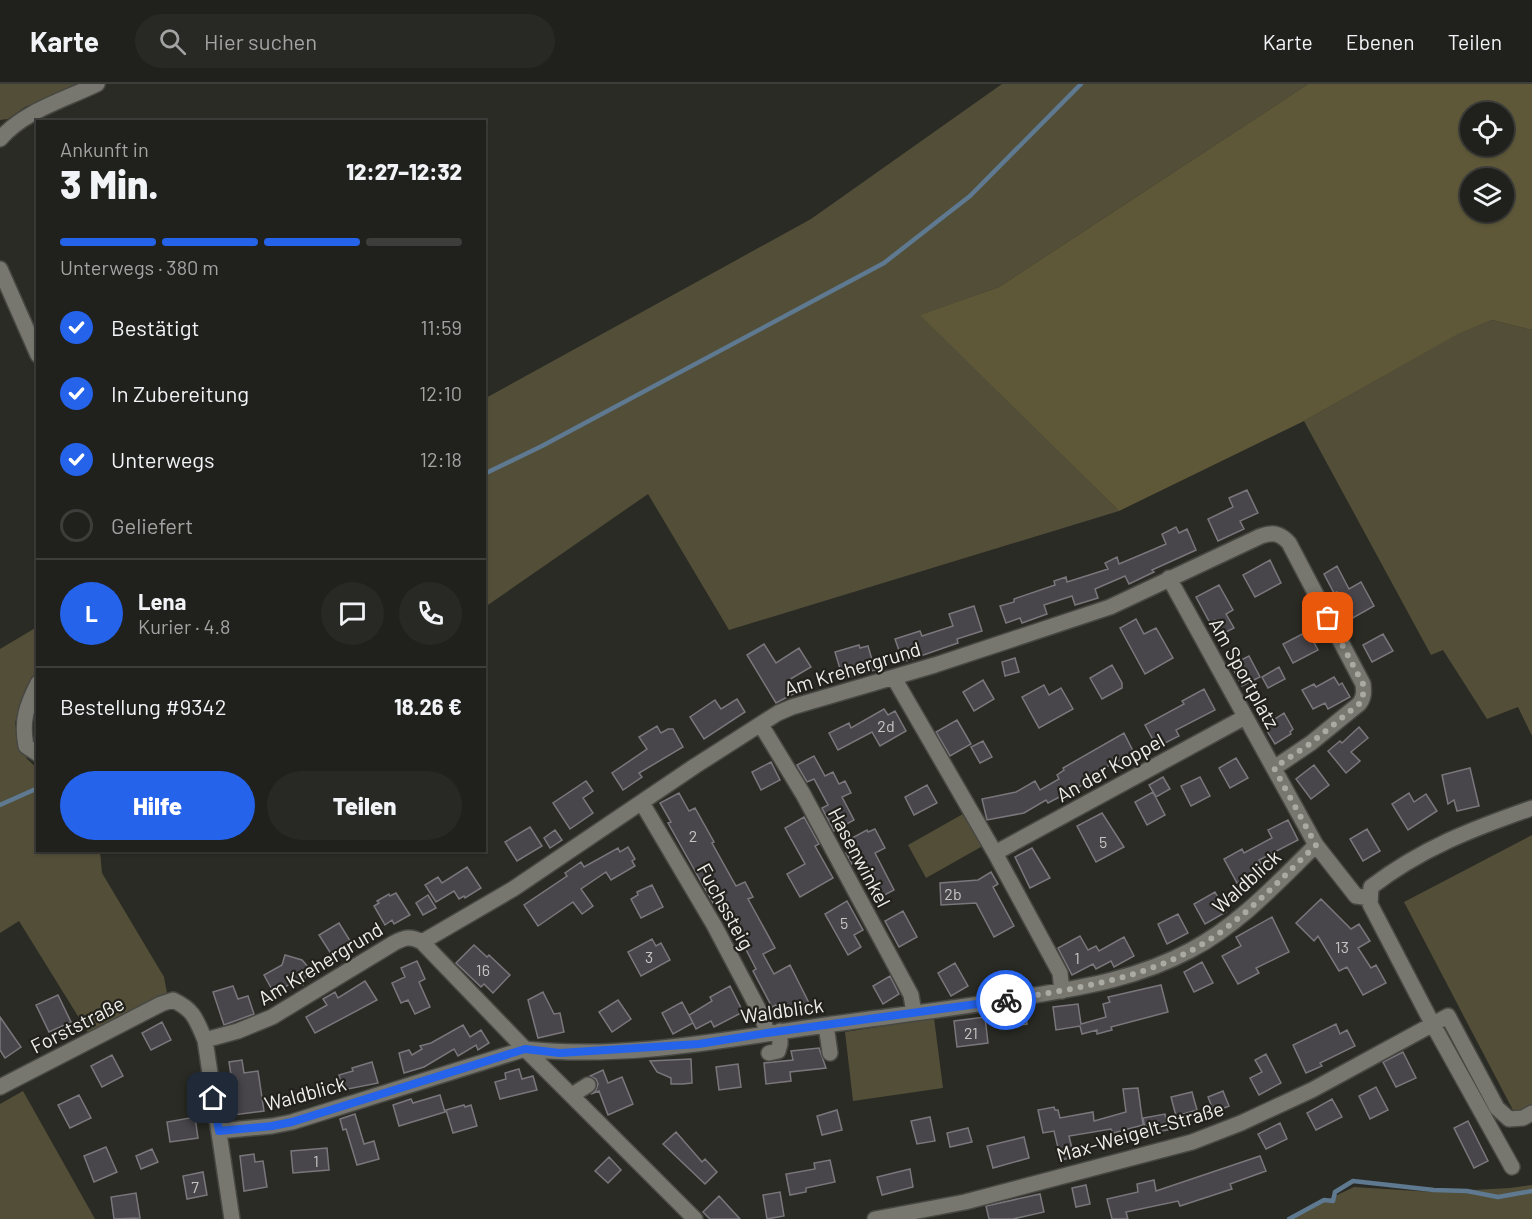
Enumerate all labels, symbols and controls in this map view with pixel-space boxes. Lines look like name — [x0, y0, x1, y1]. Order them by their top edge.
search box — [135, 14, 555, 68]
text: Karte — [30, 24, 99, 58]
icon: search — [156, 25, 189, 58]
text: Hier suchen — [204, 28, 317, 54]
text: Karte — [1263, 29, 1313, 54]
text: Ebenen — [1346, 29, 1415, 54]
text: Teilen — [1448, 29, 1502, 54]
map controls — [1460, 102, 1514, 222]
button: locate — [1460, 102, 1514, 156]
text: Ankunft in — [60, 137, 149, 161]
text: 12:27–12:32 — [346, 158, 462, 184]
text: 3 Min. — [60, 160, 159, 207]
button: layers — [1460, 168, 1514, 222]
text: Unterwegs · 380 m — [60, 255, 219, 279]
icon: check — [60, 311, 93, 344]
text: Bestätigt — [111, 314, 200, 340]
text: 11:59 — [420, 315, 462, 339]
icon: check — [60, 377, 93, 410]
text: In Zubereitung — [111, 380, 249, 406]
text: 12:10 — [419, 381, 462, 405]
icon: check — [60, 443, 93, 476]
text: Unterwegs — [111, 446, 215, 472]
text: 12:18 — [420, 447, 462, 471]
text: Geliefert — [111, 512, 193, 538]
button: chat — [321, 582, 384, 645]
button: phone — [399, 582, 462, 645]
text: Lena — [138, 588, 186, 614]
pin — [1302, 592, 1353, 643]
text: L — [85, 600, 98, 626]
icon: bag — [1311, 601, 1344, 634]
street label: Am Sportplatz — [1205, 613, 1285, 733]
text: Kurier · 4.8 — [138, 614, 230, 638]
street label: Am Krehergrund — [781, 636, 923, 700]
text: Bestellung #9342 — [60, 693, 226, 719]
text: 18.26 € — [394, 693, 462, 719]
house number: 2d — [877, 716, 895, 735]
street label: An der Koppel — [1052, 727, 1168, 807]
button: Hilfe — [60, 771, 255, 840]
button: Teilen — [267, 771, 462, 840]
street label: Hasenwinkel — [824, 803, 896, 911]
house number: 2 — [689, 826, 697, 845]
house number: 5 — [1099, 832, 1107, 851]
street label: Waldblick — [1207, 844, 1285, 918]
street label: Fuchssteig — [692, 858, 760, 954]
house number: 2b — [944, 884, 962, 903]
house number: 5 — [840, 913, 848, 932]
street label: Am Krehergrund — [253, 916, 387, 1010]
house number: 13 — [1335, 937, 1349, 956]
house number: 3 — [645, 947, 653, 966]
house number: 1 — [1074, 948, 1080, 967]
house number: 16 — [476, 960, 490, 979]
courier — [976, 970, 1036, 1030]
icon: bike — [990, 984, 1023, 1017]
street label: Forststraße — [26, 990, 128, 1058]
street label: Waldblick — [739, 992, 825, 1028]
house number: 21 — [964, 1023, 978, 1042]
street label: Waldblick — [262, 1071, 348, 1115]
pin — [187, 1072, 238, 1123]
icon: home — [196, 1081, 229, 1114]
street label: Max-Weigelt-Straße — [1054, 1096, 1226, 1166]
house number: 1 — [313, 1151, 319, 1170]
house number: 7 — [191, 1177, 199, 1196]

